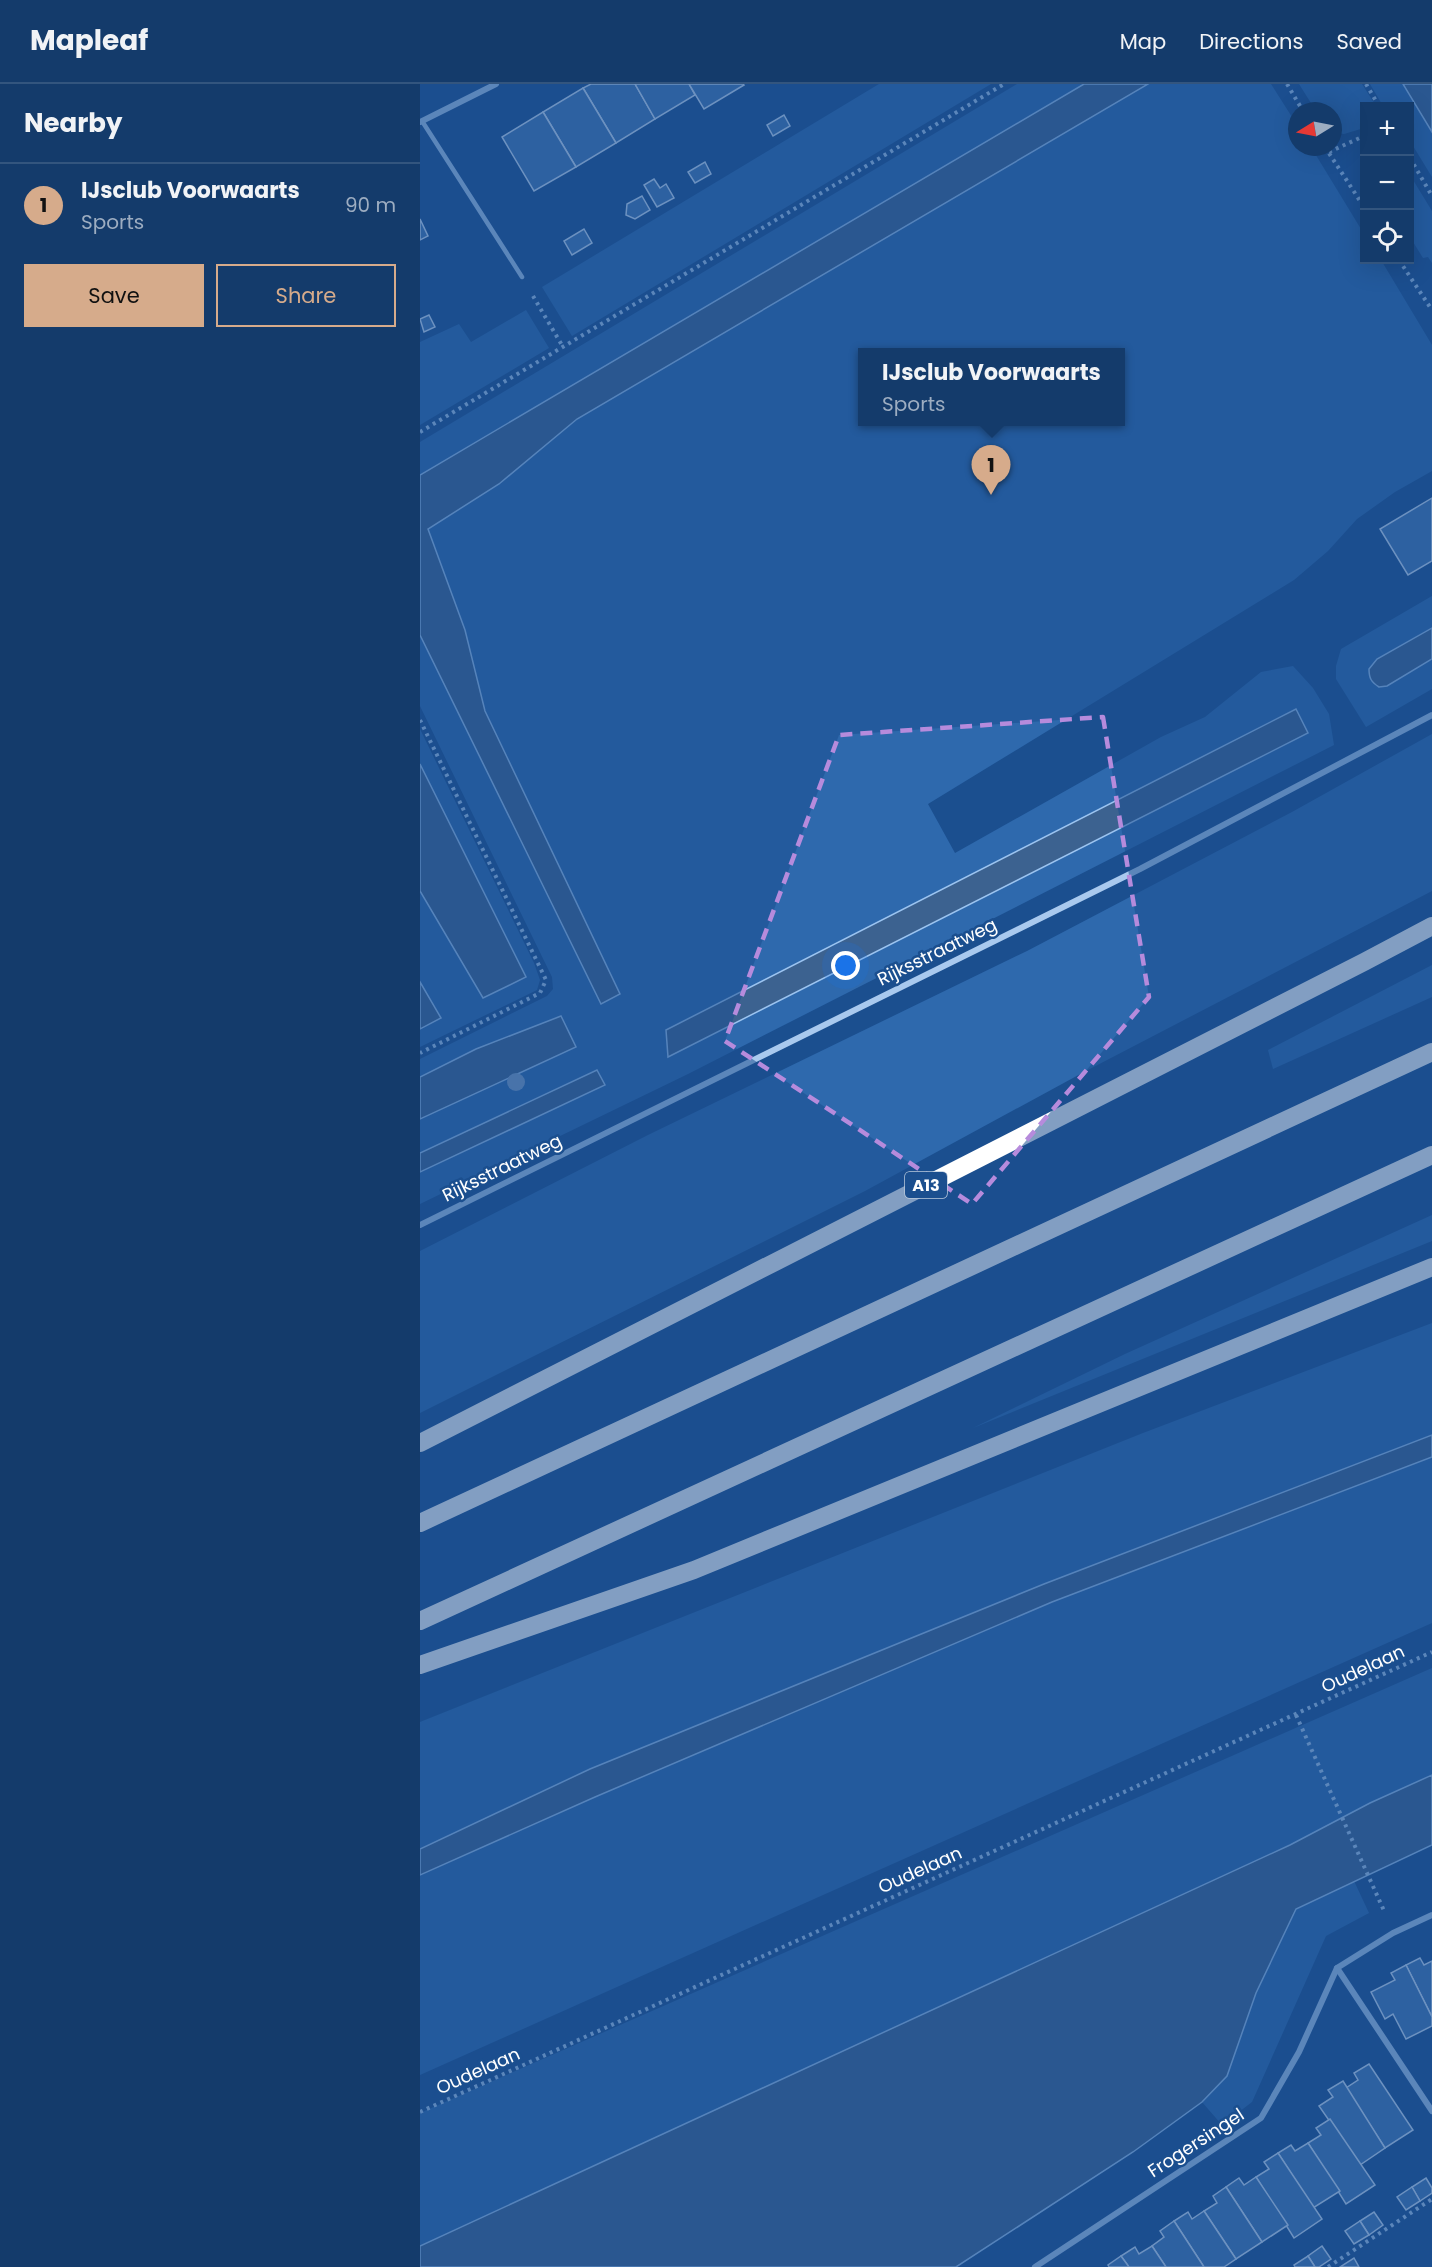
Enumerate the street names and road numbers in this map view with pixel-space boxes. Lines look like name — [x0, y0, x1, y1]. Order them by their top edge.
street label: Rijksstraatweg — [873, 912, 1001, 991]
street label: Rijksstraatweg — [438, 1128, 566, 1207]
road number: A13 — [905, 1172, 947, 1198]
street label: Oudelaan — [1317, 1638, 1409, 1699]
street label: Oudelaan — [874, 1840, 966, 1899]
street label: Oudelaan — [432, 2041, 524, 2100]
street label: Frogersingel — [1143, 2102, 1249, 2183]

